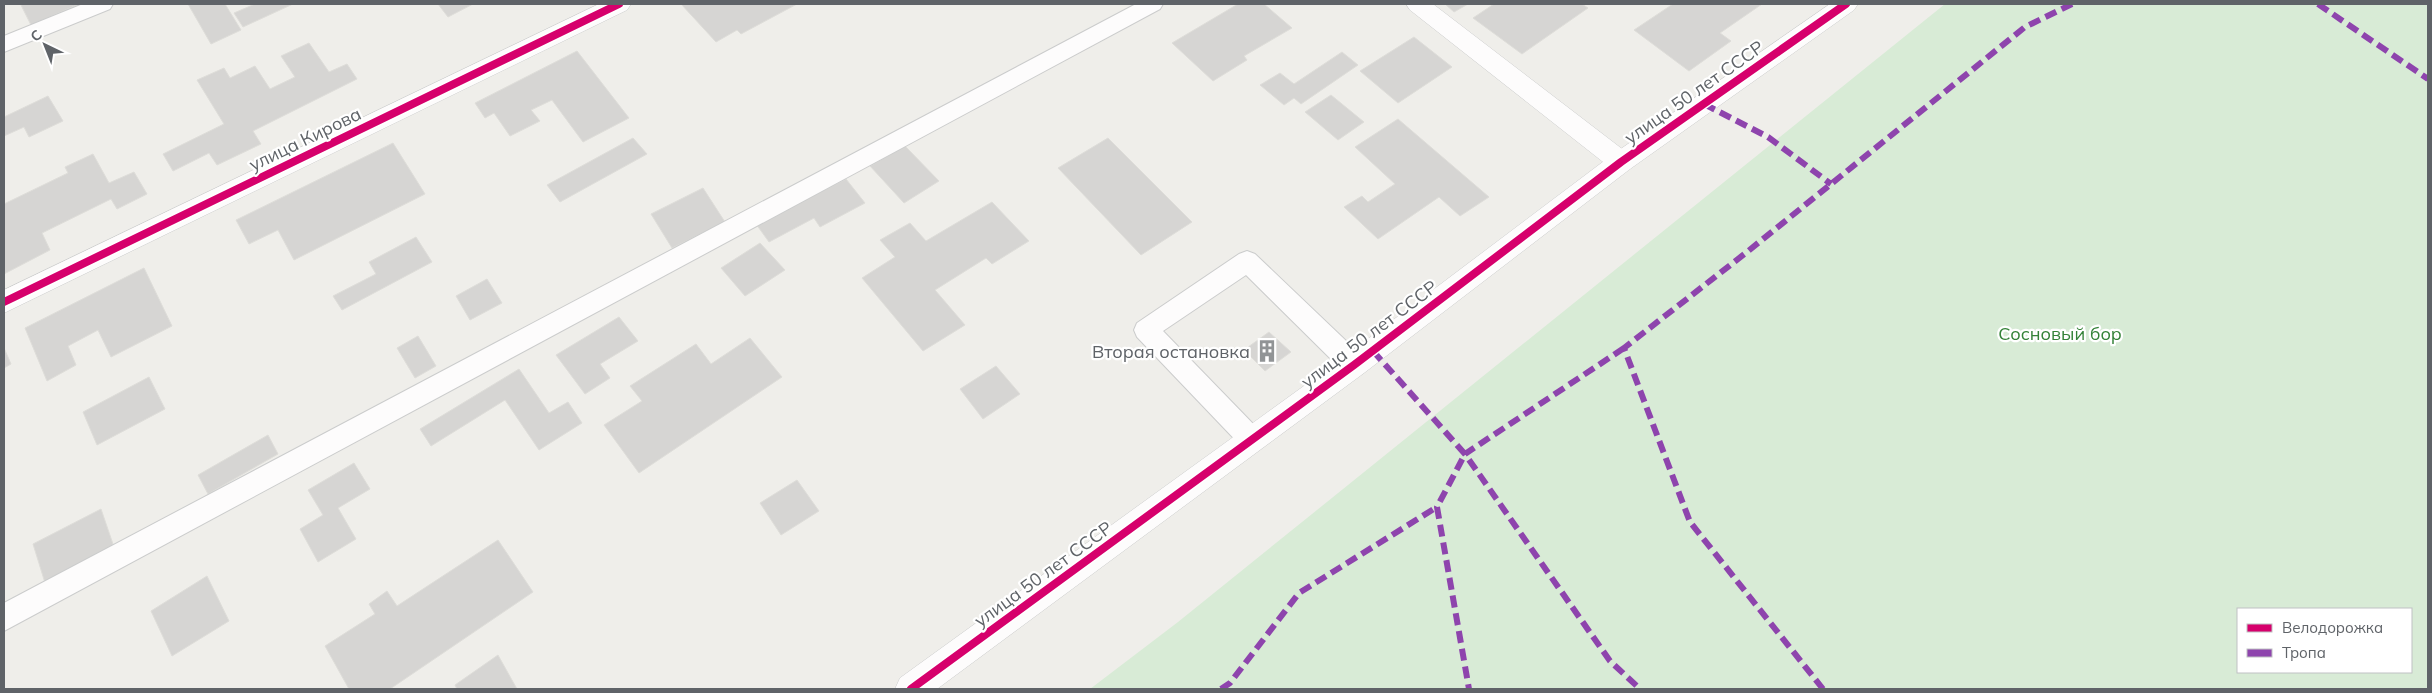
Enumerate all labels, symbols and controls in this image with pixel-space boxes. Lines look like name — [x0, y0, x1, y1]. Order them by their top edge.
north arrow — [20, 20, 70, 70]
text: С — [26, 26, 46, 45]
street label: улица 50 лет СССР — [1620, 35, 1768, 149]
street label: улица Кирова — [245, 102, 365, 176]
street label: улица 50 лет СССР — [1296, 275, 1442, 393]
park label: Сосновый бор — [1998, 322, 2122, 345]
building icon: Вторая остановка — [1254, 338, 1280, 364]
place label: Вторая остановка — [1092, 340, 1250, 363]
street label: улица 50 лет СССР — [969, 516, 1117, 632]
legend — [2237, 608, 2412, 673]
text: Велодорожка — [2282, 618, 2383, 637]
text: Тропа — [2282, 643, 2326, 662]

